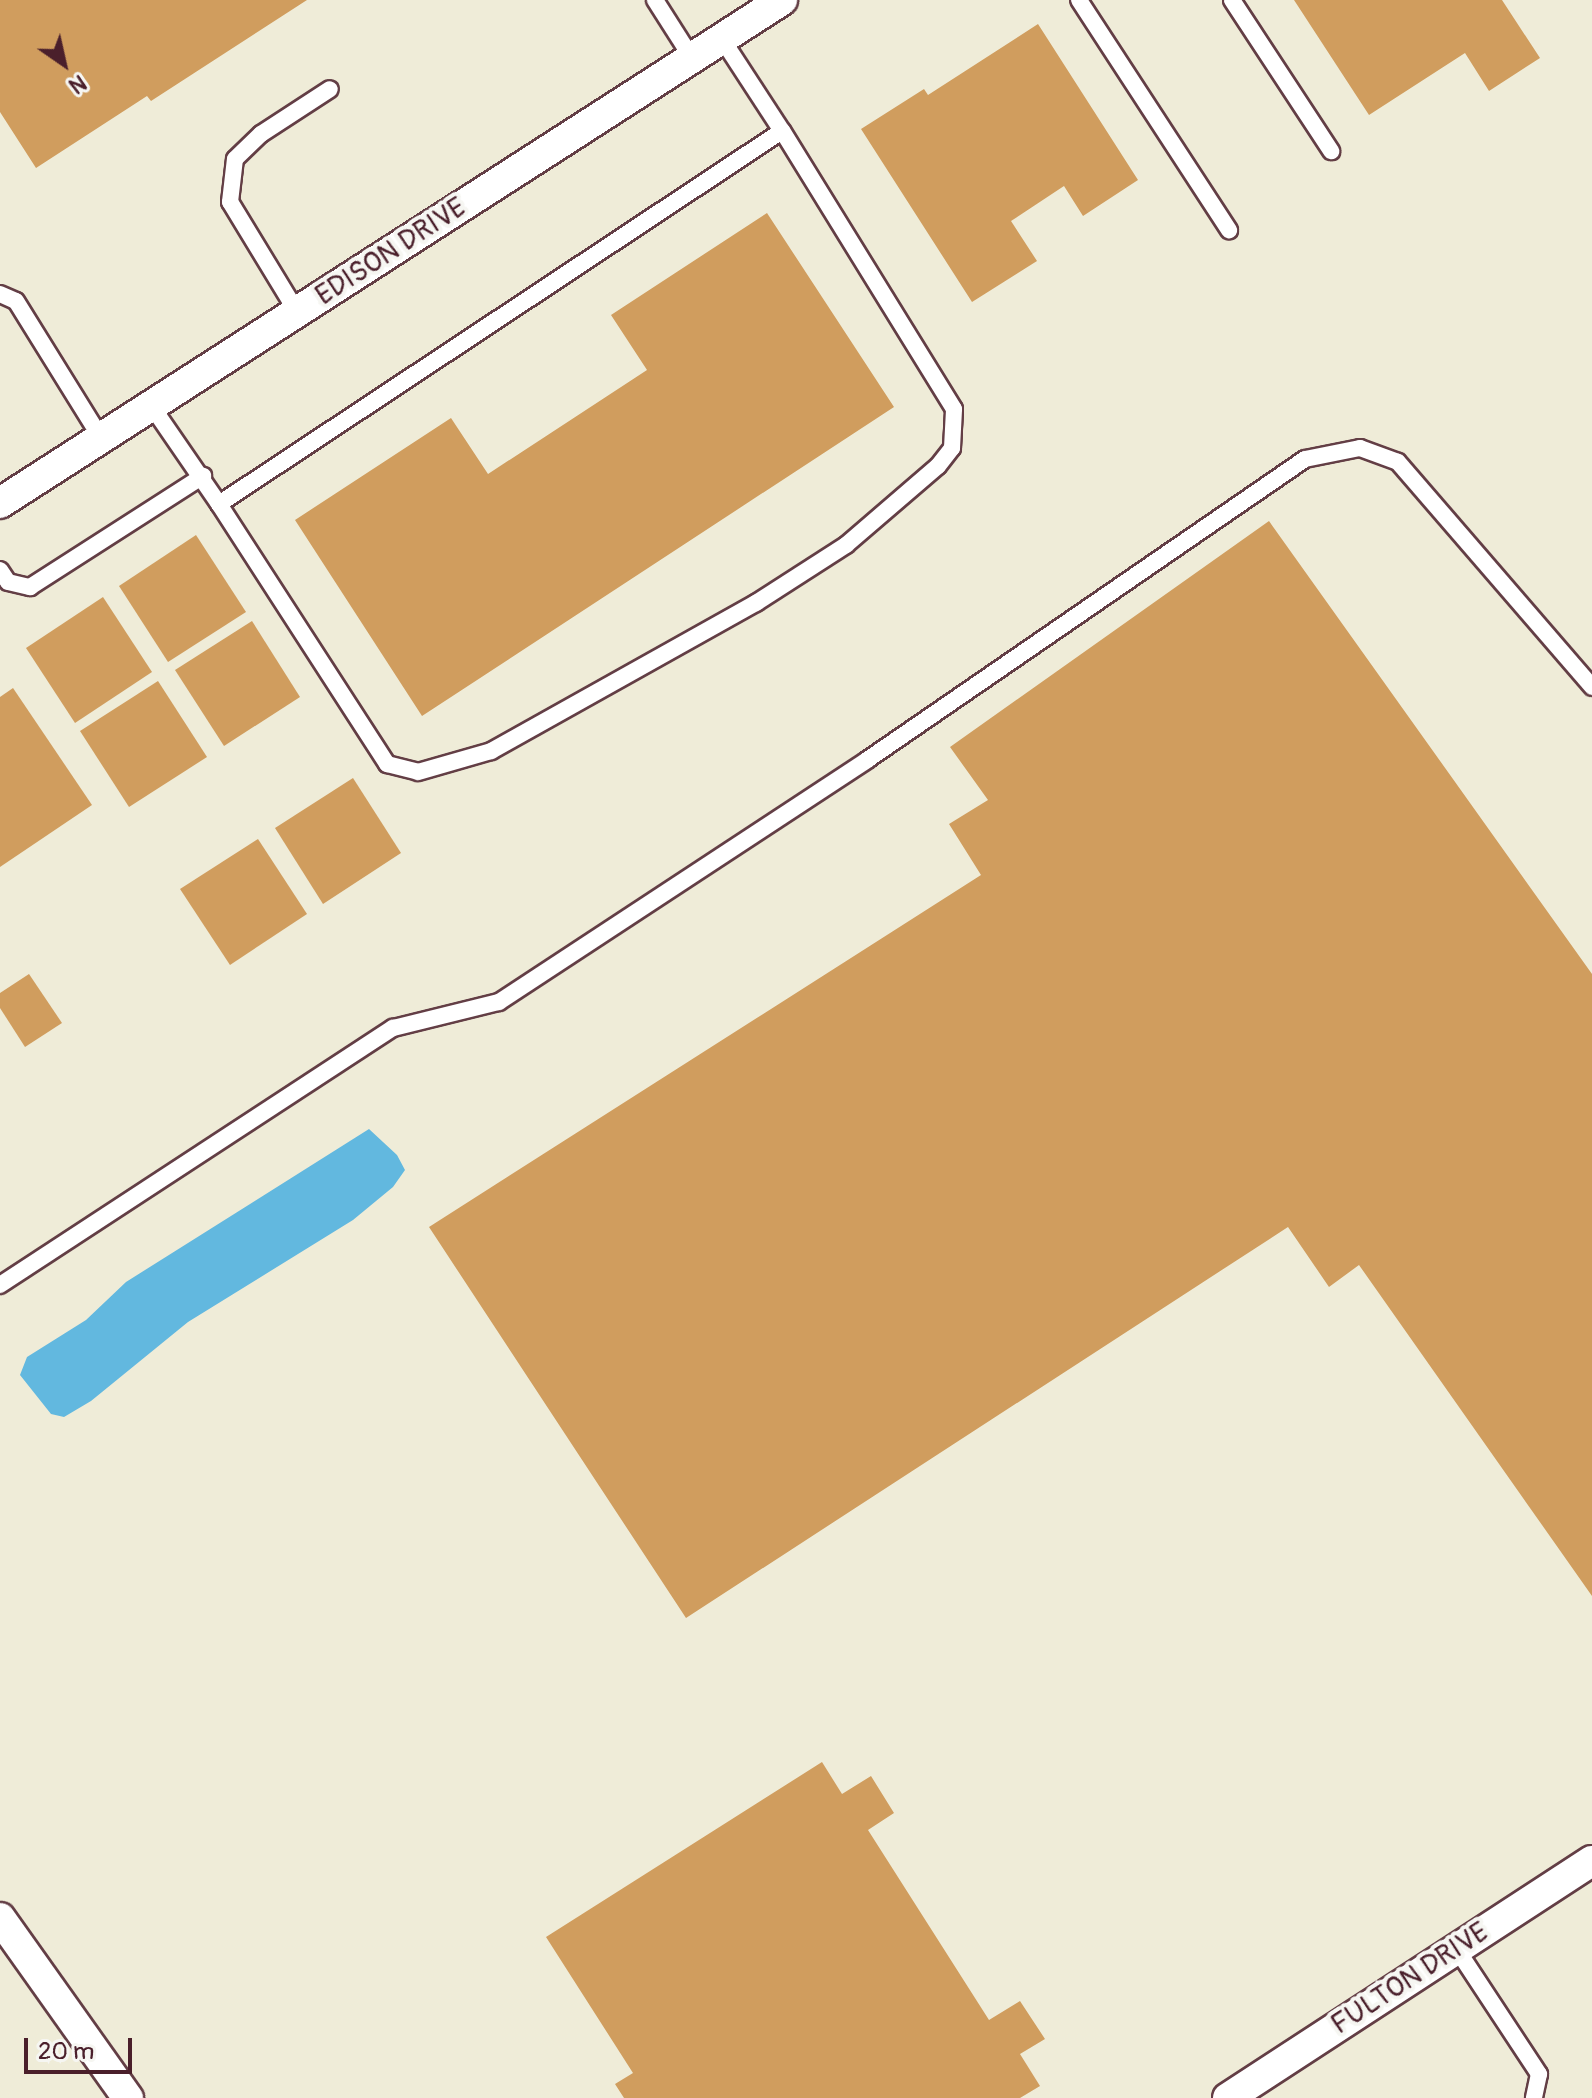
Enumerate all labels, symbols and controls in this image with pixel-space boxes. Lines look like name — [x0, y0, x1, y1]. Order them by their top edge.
north arrow — [24, 24, 104, 104]
text: N — [63, 68, 91, 100]
street label: EDISON DRIVE — [310, 191, 472, 313]
street label: FULTON DRIVE — [1325, 1916, 1495, 2042]
scale bar — [28, 2022, 136, 2072]
text: 20 m — [38, 2037, 94, 2066]

